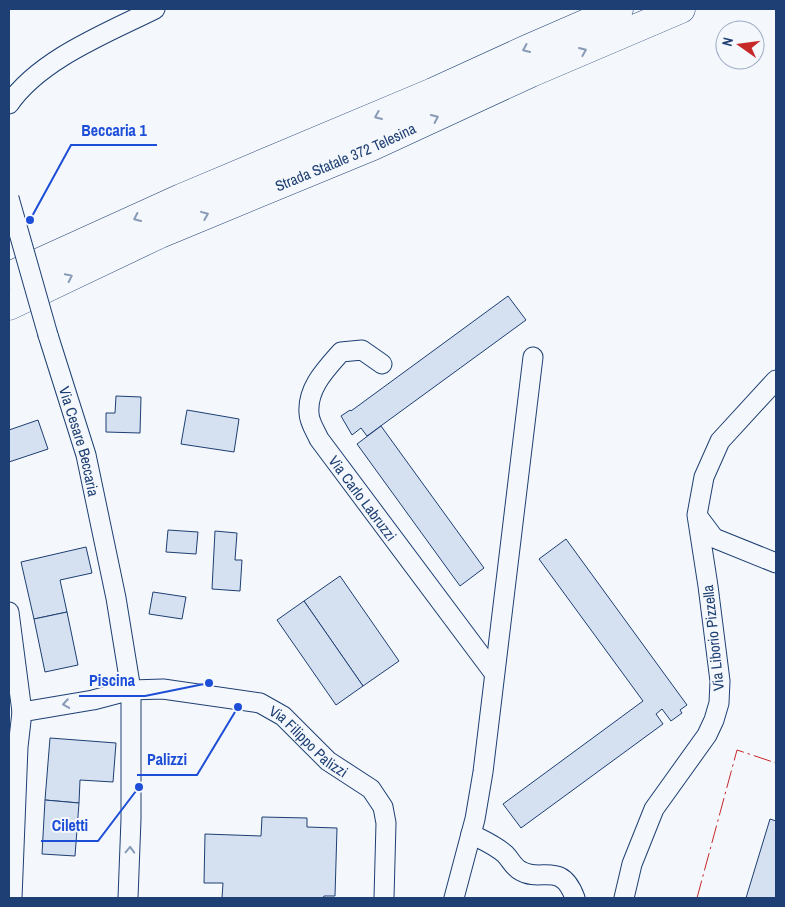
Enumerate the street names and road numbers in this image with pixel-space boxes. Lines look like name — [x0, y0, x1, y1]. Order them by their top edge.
street label: Strada Statale 372 Telesina — [272, 117, 419, 196]
street label: Via Cesare Beccaria — [54, 384, 105, 498]
street label: Via Carlo Labruzzi — [324, 451, 402, 545]
street label: Via Liborio Pizzella — [697, 584, 729, 692]
street label: Via Filippo Palizzi — [266, 700, 352, 782]

